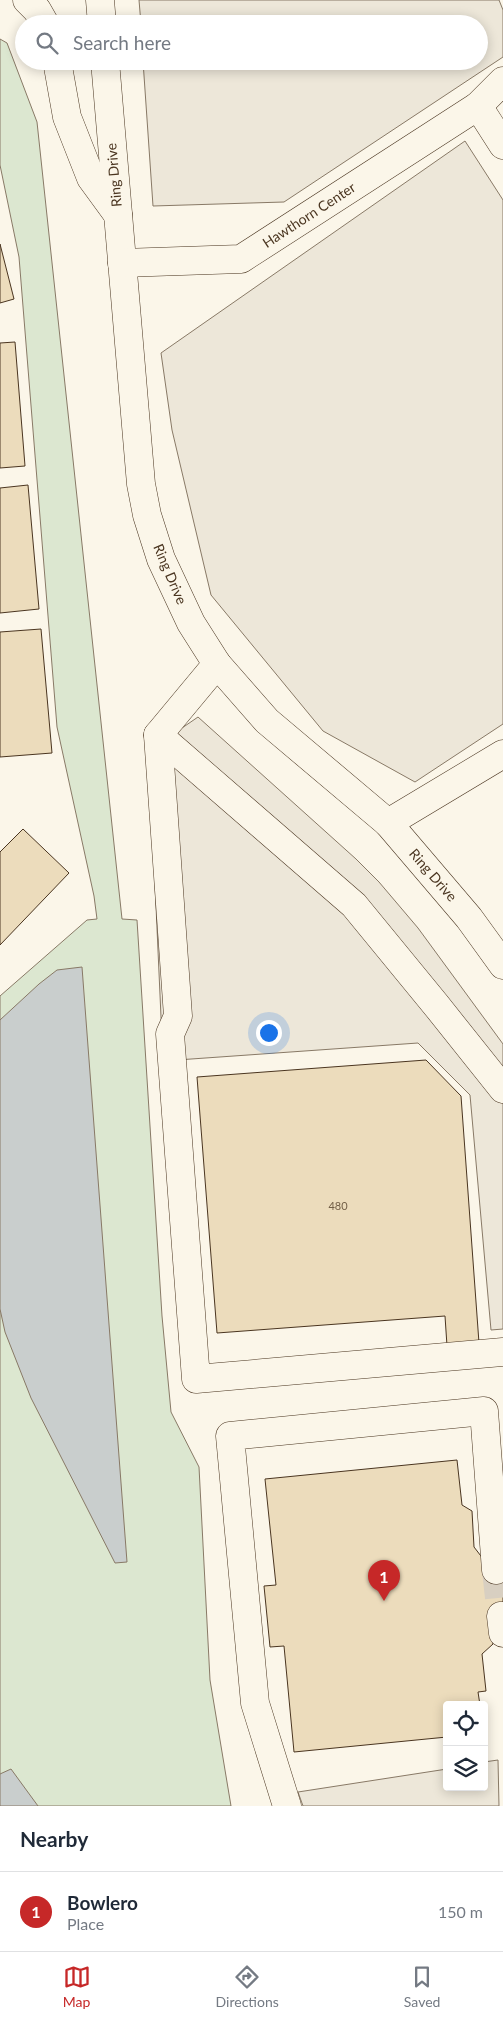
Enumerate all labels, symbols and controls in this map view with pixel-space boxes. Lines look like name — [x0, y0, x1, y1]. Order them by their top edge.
search box — [15, 15, 488, 70]
icon: search — [33, 29, 61, 57]
text: Search here — [73, 31, 171, 54]
street label: Ring Drive — [102, 142, 125, 208]
street label: Hawthorn Center — [259, 178, 358, 251]
street label: Ring Drive — [150, 541, 191, 607]
street label: Ring Drive — [406, 845, 461, 904]
your location — [256, 1020, 282, 1046]
house number: 480 — [328, 1199, 348, 1212]
pin: 1 — [368, 1560, 400, 1601]
map controls — [443, 1701, 488, 1791]
button: locate — [443, 1701, 488, 1746]
button: layers — [443, 1746, 488, 1791]
text: Nearby — [20, 1826, 88, 1851]
text: Bowlero — [67, 1891, 138, 1914]
text: 1 — [31, 1902, 41, 1921]
text: 150 m — [438, 1902, 483, 1921]
text: Place — [67, 1914, 104, 1933]
tab: Map — [63, 1963, 91, 2010]
tab: Directions — [216, 1963, 279, 2010]
tab: Saved — [404, 1963, 440, 2010]

